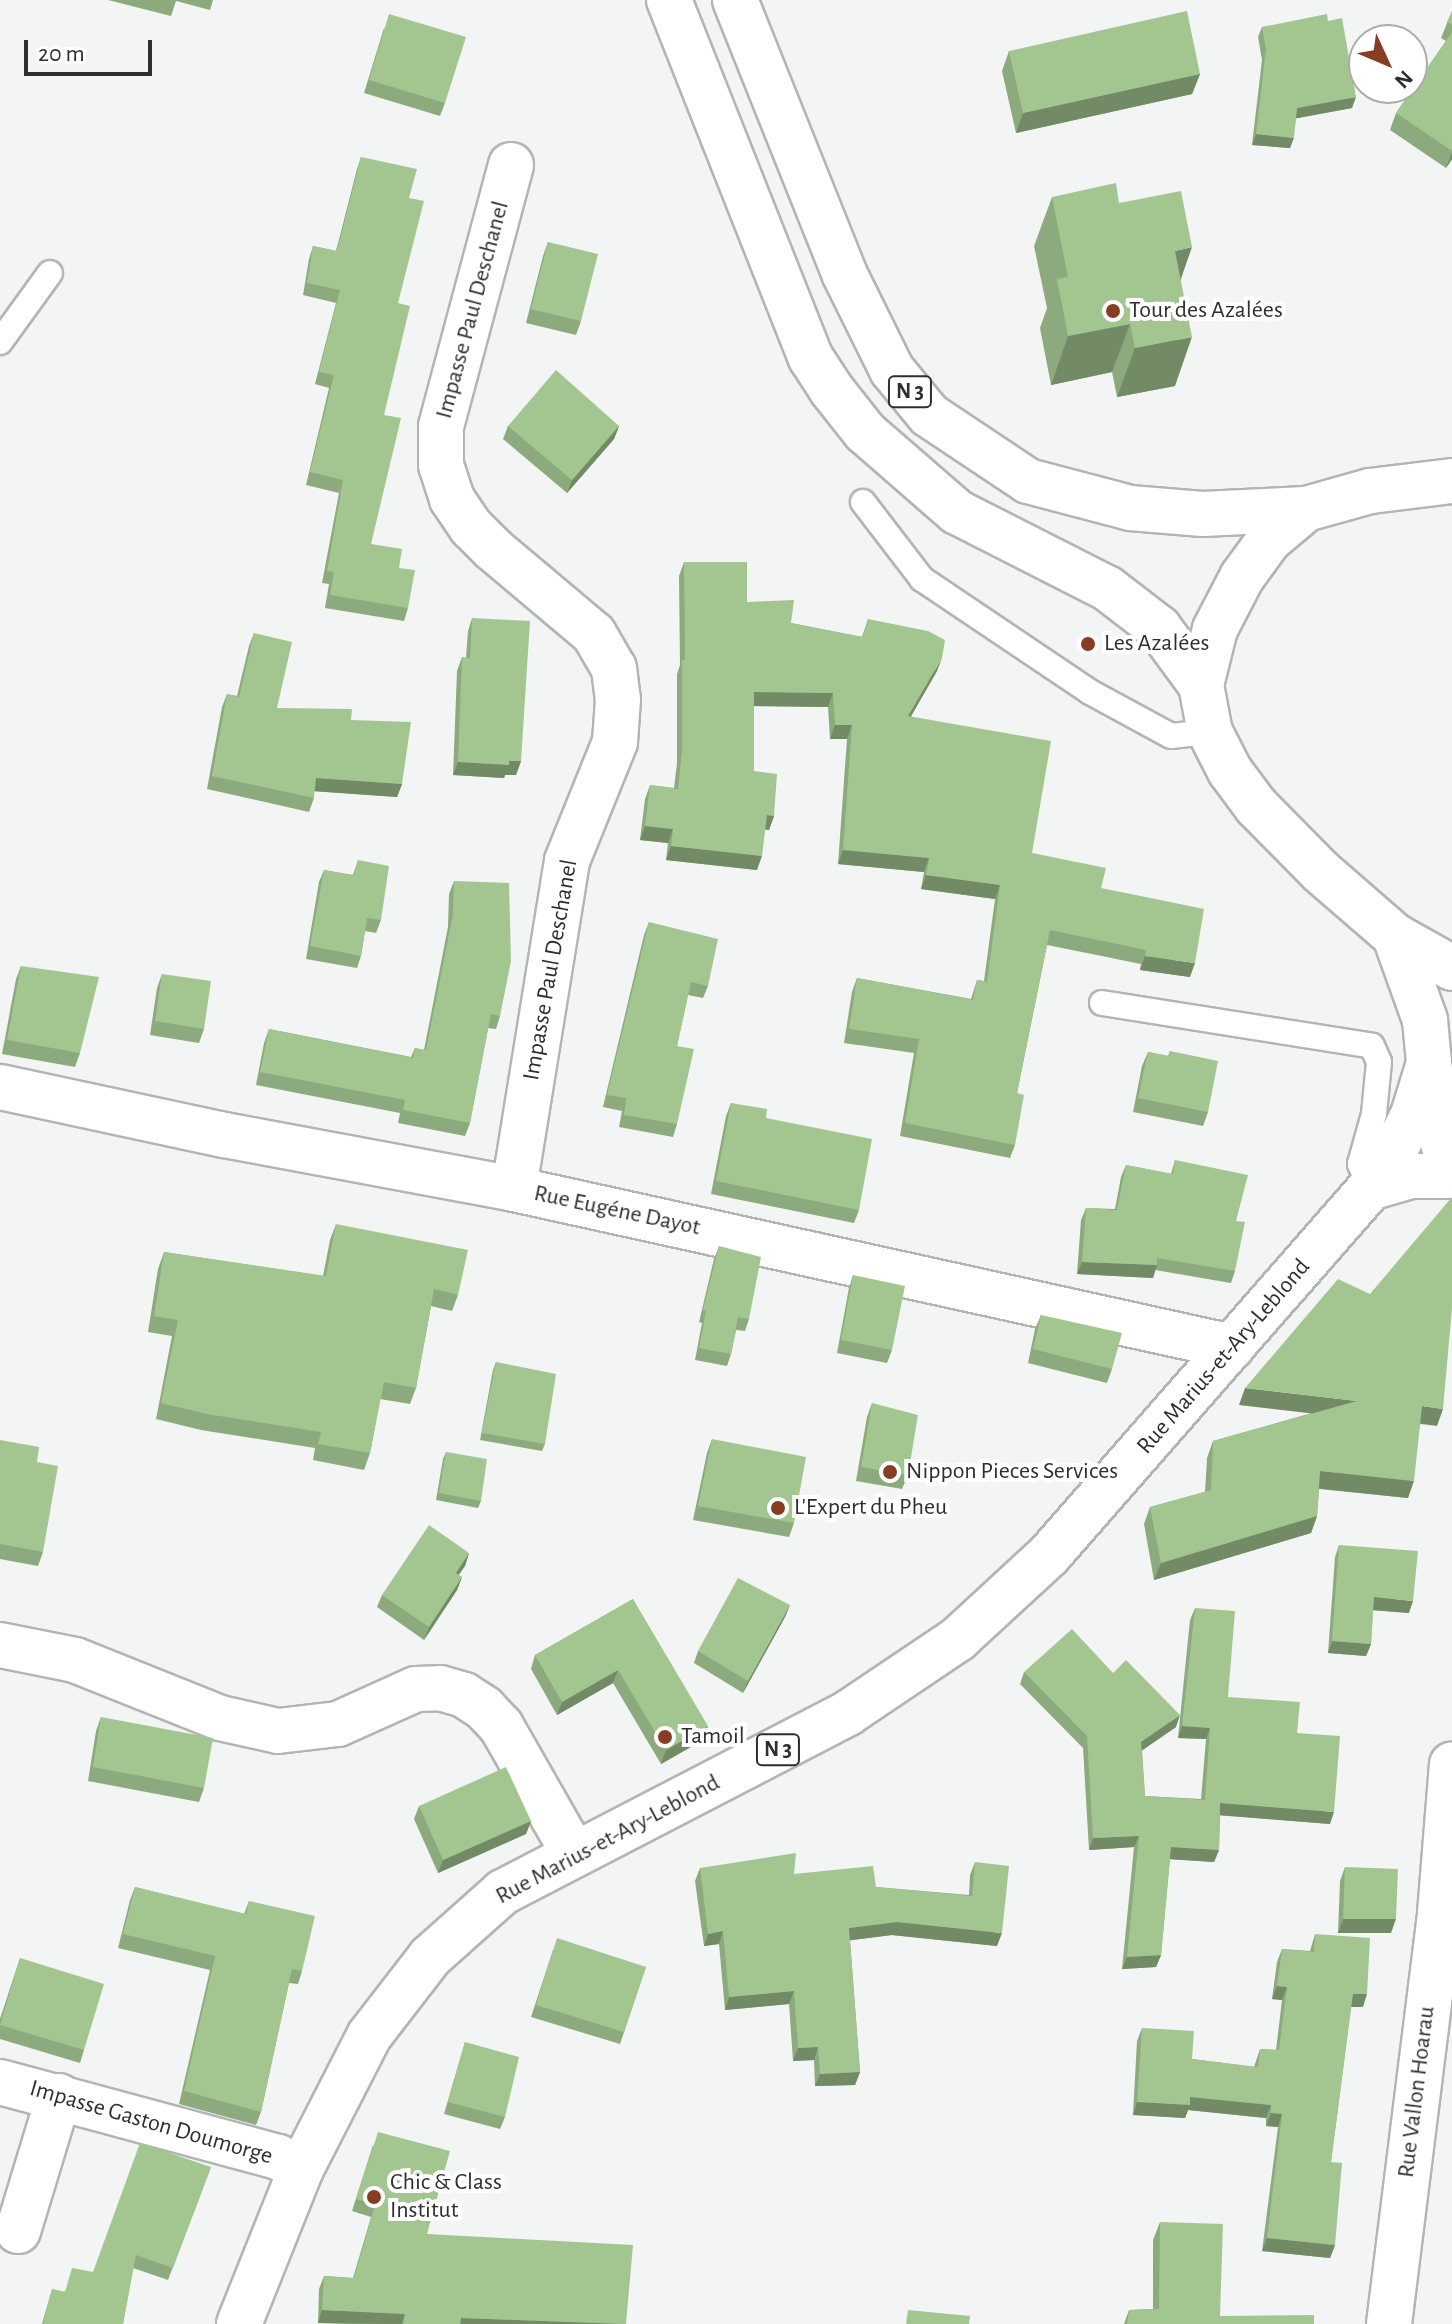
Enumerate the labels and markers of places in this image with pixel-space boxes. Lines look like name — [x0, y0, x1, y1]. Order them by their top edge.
place label: Tour des Azalées — [1129, 297, 1283, 325]
marker: Tour des Azalées — [1104, 302, 1122, 320]
place label: Les Azalées — [1104, 630, 1209, 658]
marker: Les Azalées — [1079, 635, 1097, 653]
place label: Nippon Pieces Services — [906, 1458, 1118, 1486]
marker: Nippon Pieces Services — [881, 1463, 899, 1481]
place label: L'Expert du Pheu — [794, 1494, 947, 1522]
marker: L'Expert du Pheu — [769, 1499, 787, 1517]
place label: Tamoil — [681, 1723, 745, 1751]
marker: Tamoil — [656, 1728, 674, 1746]
place label: Chic & Class Institut — [390, 2169, 502, 2225]
marker: Chic & Class Institut — [365, 2188, 383, 2206]

